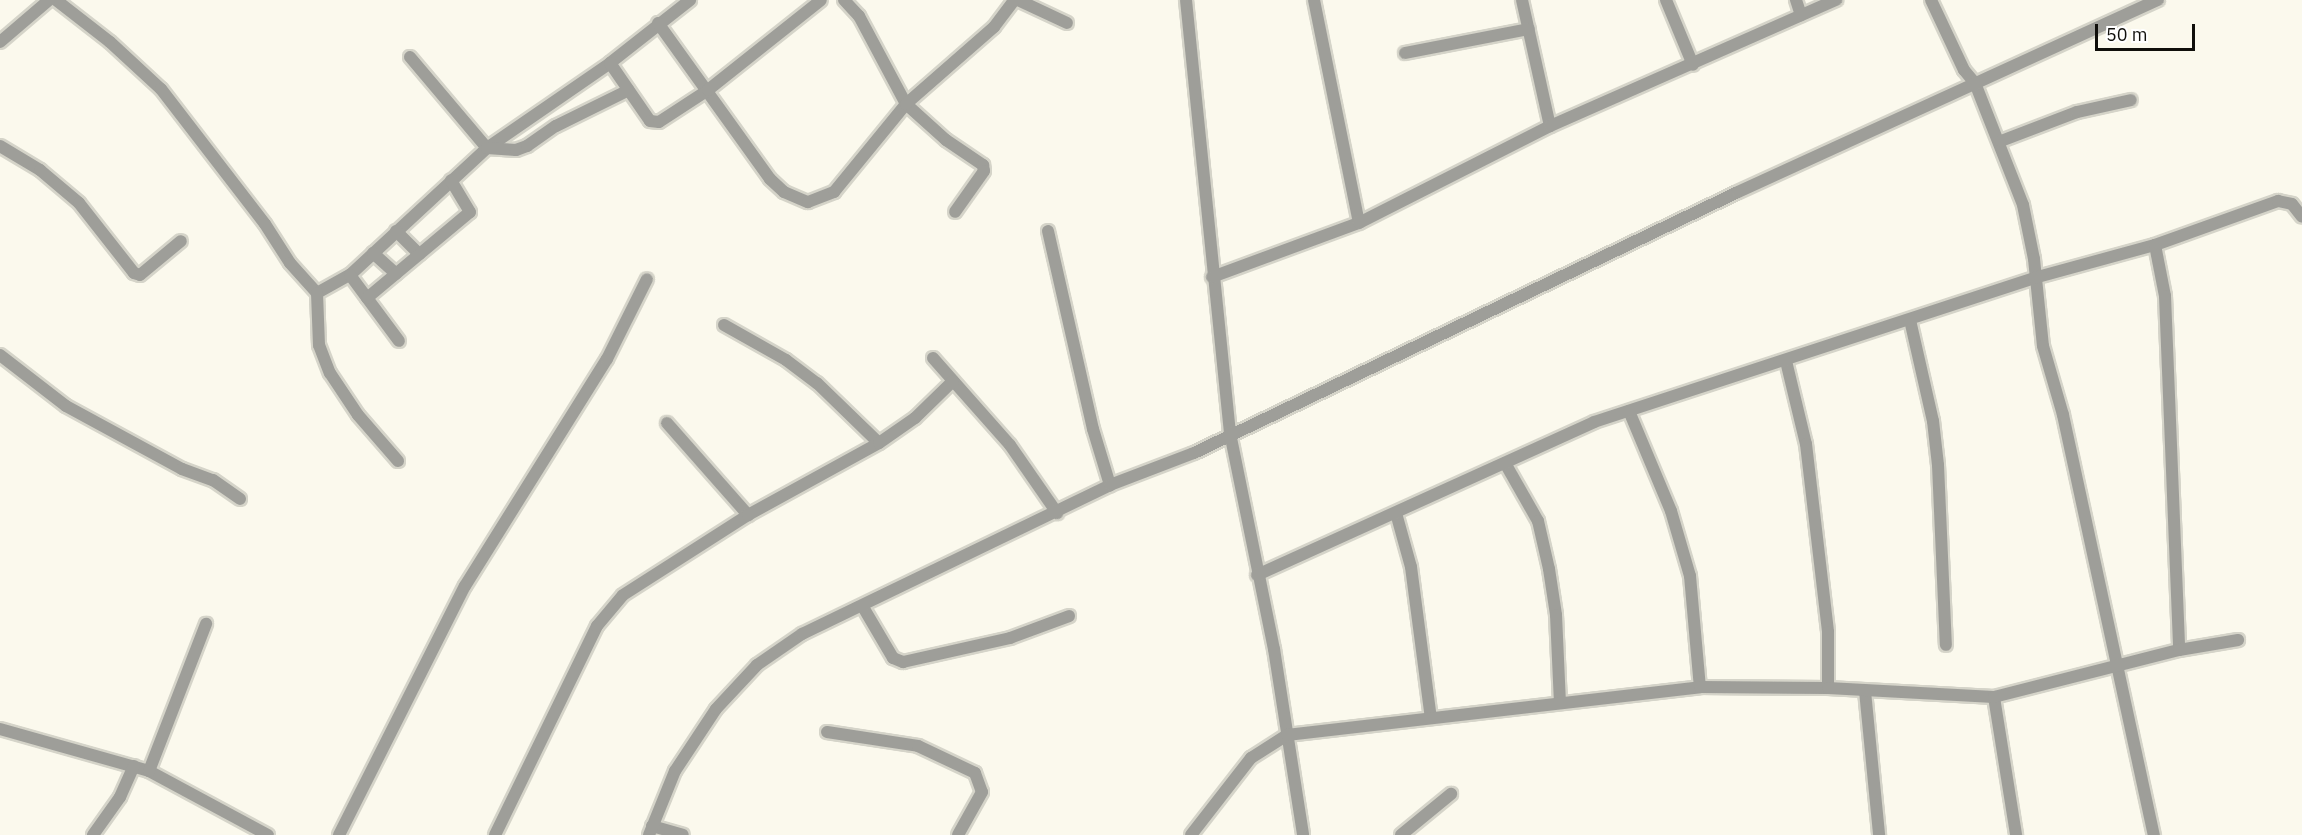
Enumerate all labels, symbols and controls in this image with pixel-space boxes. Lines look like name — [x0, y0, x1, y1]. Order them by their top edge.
scale bar — [2098, 12, 2198, 50]
text: 50 m — [2106, 23, 2148, 46]

